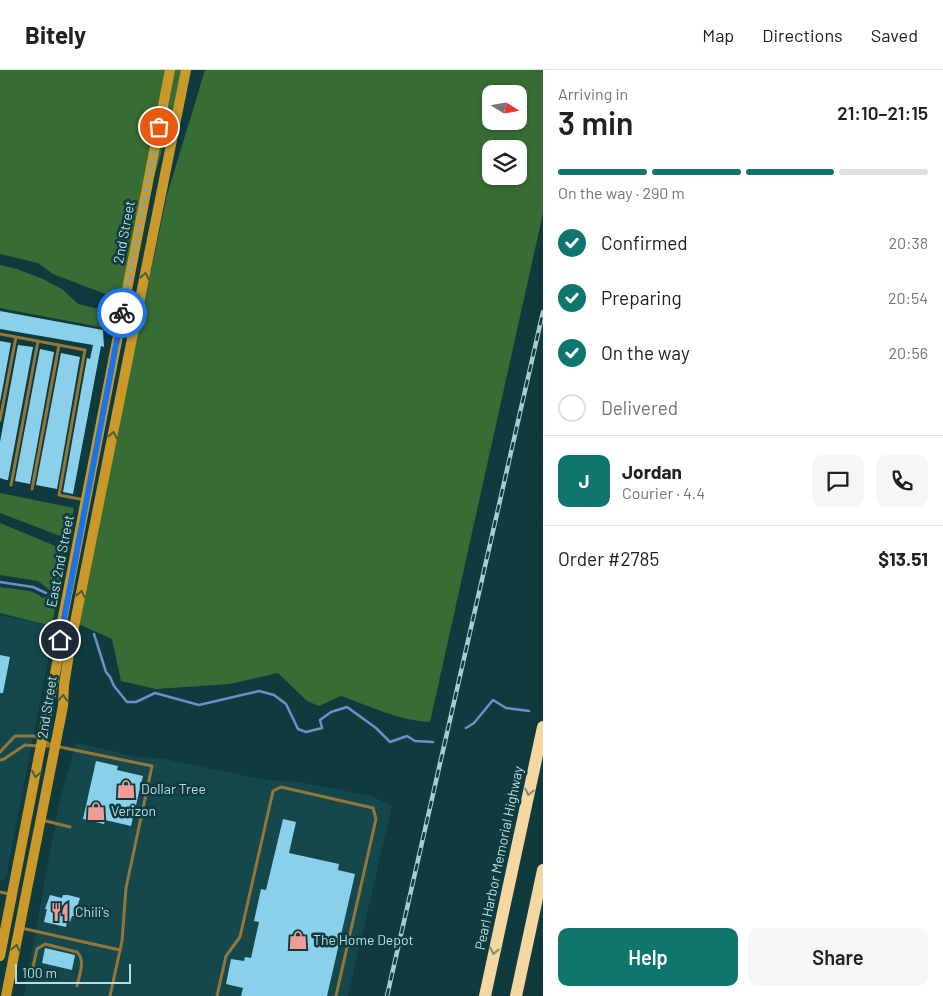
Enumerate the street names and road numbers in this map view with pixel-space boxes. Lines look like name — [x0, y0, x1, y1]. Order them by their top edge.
street label: 2nd Street — [109, 199, 138, 265]
street label: East 2nd Street — [42, 513, 77, 609]
street label: 2nd Street — [33, 674, 60, 740]
street label: Pearl Harbor Memorial Highway — [471, 764, 526, 951]

